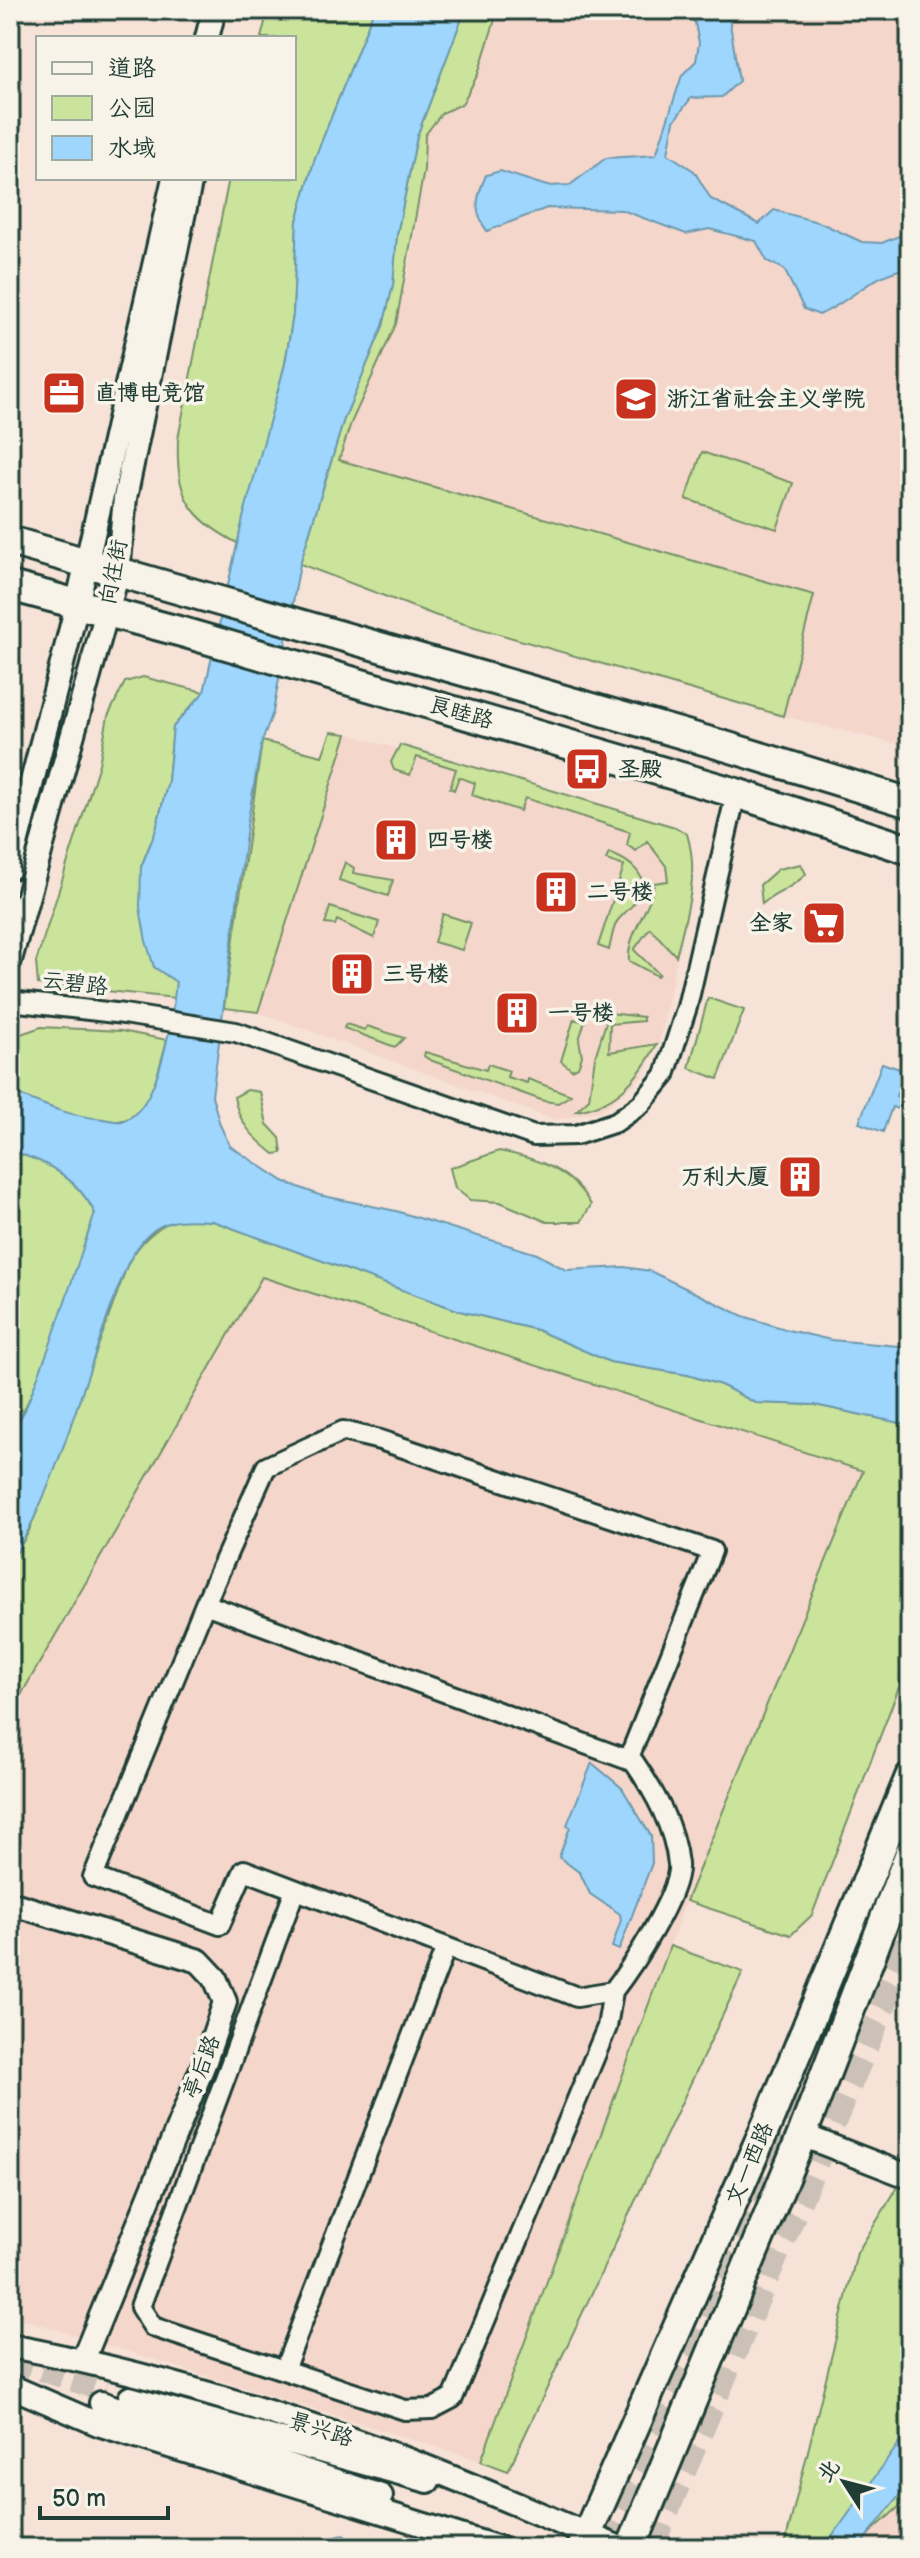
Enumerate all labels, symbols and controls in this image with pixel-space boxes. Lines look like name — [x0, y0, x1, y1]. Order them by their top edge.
legend — [36, 36, 296, 180]
text: 道路 — [108, 54, 156, 83]
text: 公园 — [108, 94, 156, 123]
text: 水域 — [108, 134, 156, 163]
office icon: 直博电竞馆 — [40, 369, 88, 417]
school or university icon: 浙江省社会主义学院 — [612, 375, 660, 423]
place label: 直博电竞馆 — [95, 380, 205, 407]
place label: 浙江省社会主义学院 — [667, 386, 865, 413]
street label: 向往街 — [94, 537, 134, 607]
street label: 良睦路 — [426, 691, 496, 735]
bus stop icon: 圣殿 — [563, 745, 611, 793]
place label: 圣殿 — [618, 756, 662, 783]
building icon: 四号楼 — [372, 816, 420, 864]
place label: 四号楼 — [427, 827, 493, 854]
building icon: 二号楼 — [532, 868, 580, 916]
place label: 二号楼 — [587, 879, 653, 906]
supermarket icon: 全家 — [800, 899, 848, 947]
place label: 全家 — [749, 910, 793, 937]
building icon: 三号楼 — [328, 950, 376, 998]
place label: 三号楼 — [383, 961, 449, 988]
street label: 云碧路 — [41, 967, 109, 1001]
building icon: 一号楼 — [493, 989, 541, 1037]
place label: 一号楼 — [548, 1000, 614, 1027]
building icon: 万利大厦 — [776, 1153, 824, 1201]
place label: 万利大厦 — [681, 1164, 769, 1191]
street label: 亭后路 — [178, 2031, 226, 2103]
street label: 文一西路 — [720, 2118, 780, 2210]
street label: 景兴路 — [285, 2407, 357, 2453]
north arrow — [804, 2442, 884, 2522]
text: 北 — [812, 2454, 846, 2488]
scale bar — [40, 2470, 168, 2520]
text: 50 m — [52, 2484, 106, 2513]

